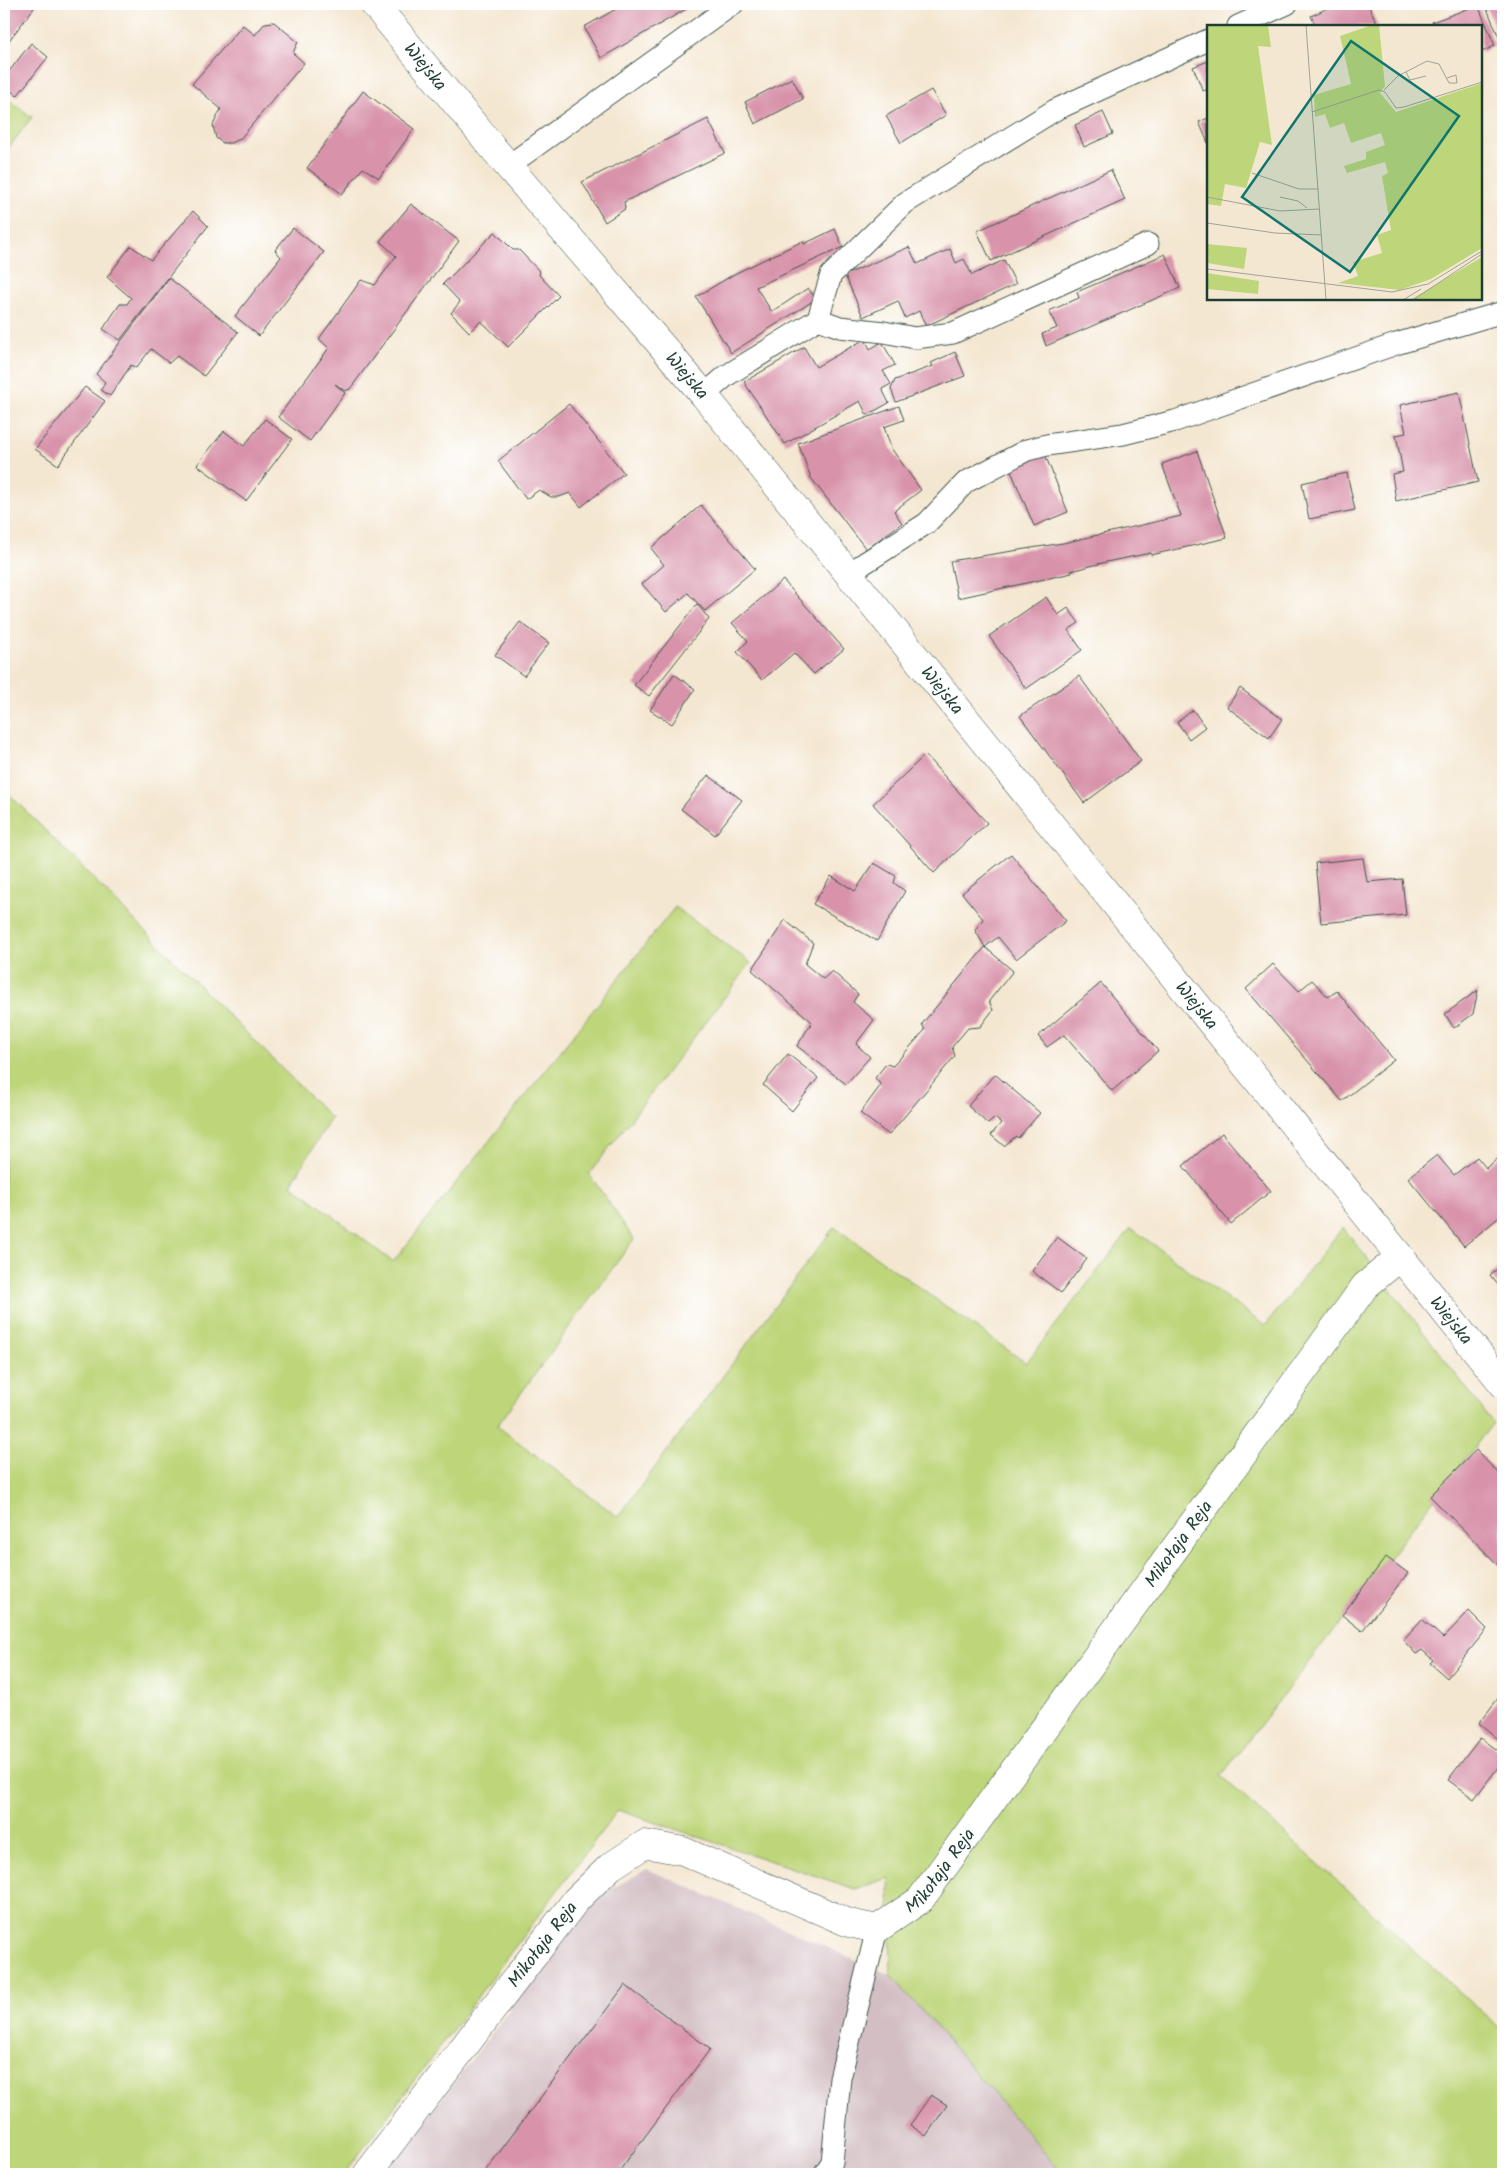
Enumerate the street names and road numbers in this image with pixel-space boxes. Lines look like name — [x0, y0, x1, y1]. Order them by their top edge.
street label: Wiejska — [396, 37, 453, 98]
street label: Wiejska — [657, 346, 715, 407]
street label: Wiejska — [912, 660, 970, 722]
street label: Wiejska — [1167, 975, 1224, 1037]
street label: Wiejska — [1421, 1290, 1479, 1352]
street label: Mikołaja Reja — [1138, 1495, 1221, 1594]
street label: Mikołaja Reja — [900, 1823, 983, 1922]
street label: Mikołaja Reja — [501, 1896, 586, 1994]

